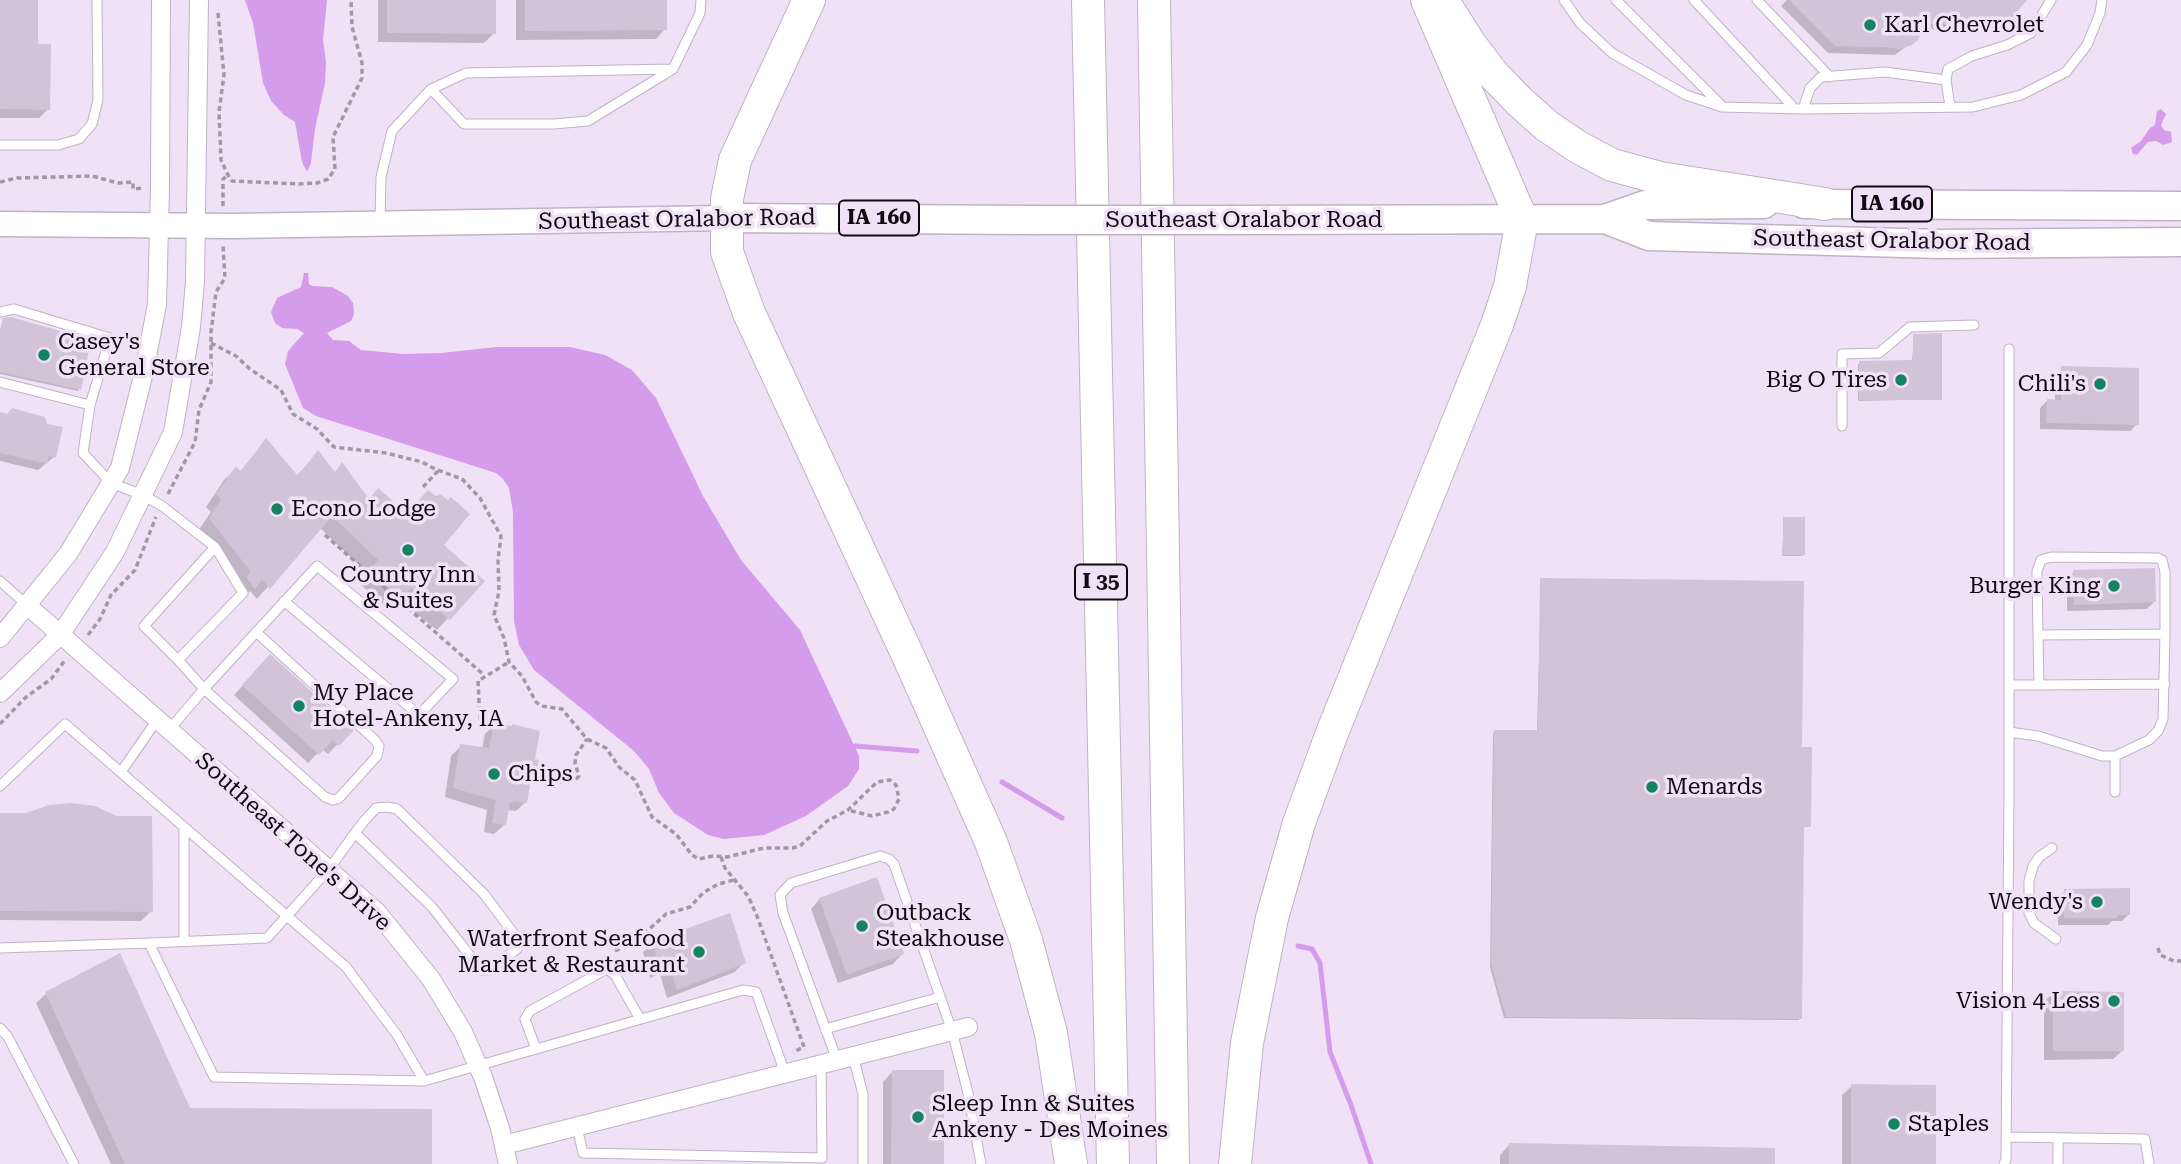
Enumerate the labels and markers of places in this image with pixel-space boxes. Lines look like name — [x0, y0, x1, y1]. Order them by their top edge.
place label: Karl Chevrolet — [1884, 11, 2044, 39]
marker: Karl Chevrolet — [1862, 17, 1878, 33]
place label: Casey's General Store — [58, 328, 210, 382]
marker: Casey's General Store — [36, 347, 52, 363]
place label: Big O Tires — [1766, 366, 1887, 394]
place label: Chili's — [2018, 370, 2086, 398]
marker: Big O Tires — [1893, 372, 1909, 388]
marker: Chili's — [2092, 376, 2108, 392]
place label: Econo Lodge — [291, 495, 436, 523]
marker: Econo Lodge — [269, 501, 285, 517]
marker: Country Inn & Suites — [400, 542, 416, 558]
place label: Country Inn & Suites — [340, 561, 476, 615]
place label: Burger King — [1969, 572, 2100, 600]
marker: Burger King — [2106, 578, 2122, 594]
place label: My Place Hotel-Ankeny, IA — [313, 679, 503, 733]
marker: My Place Hotel-Ankeny, IA — [291, 698, 307, 714]
place label: Chips — [508, 760, 573, 788]
marker: Chips — [486, 766, 502, 782]
place label: Menards — [1666, 773, 1763, 801]
marker: Menards — [1644, 779, 1660, 795]
place label: Wendy's — [1989, 888, 2083, 916]
marker: Wendy's — [2089, 894, 2105, 910]
place label: Outback Steakhouse — [876, 899, 1004, 953]
marker: Outback Steakhouse — [854, 918, 870, 934]
place label: Waterfront Seafood Market & Restaurant — [458, 925, 685, 979]
marker: Waterfront Seafood Market & Restaurant — [691, 944, 707, 960]
place label: Vision 4 Less — [1956, 987, 2100, 1015]
marker: Vision 4 Less — [2106, 993, 2122, 1009]
place label: Sleep Inn & Suites Ankeny - Des Moines — [932, 1090, 1168, 1144]
marker: Sleep Inn & Suites Ankeny - Des Moines — [910, 1109, 926, 1125]
place label: Staples — [1908, 1110, 1989, 1138]
marker: Staples — [1886, 1116, 1902, 1132]

